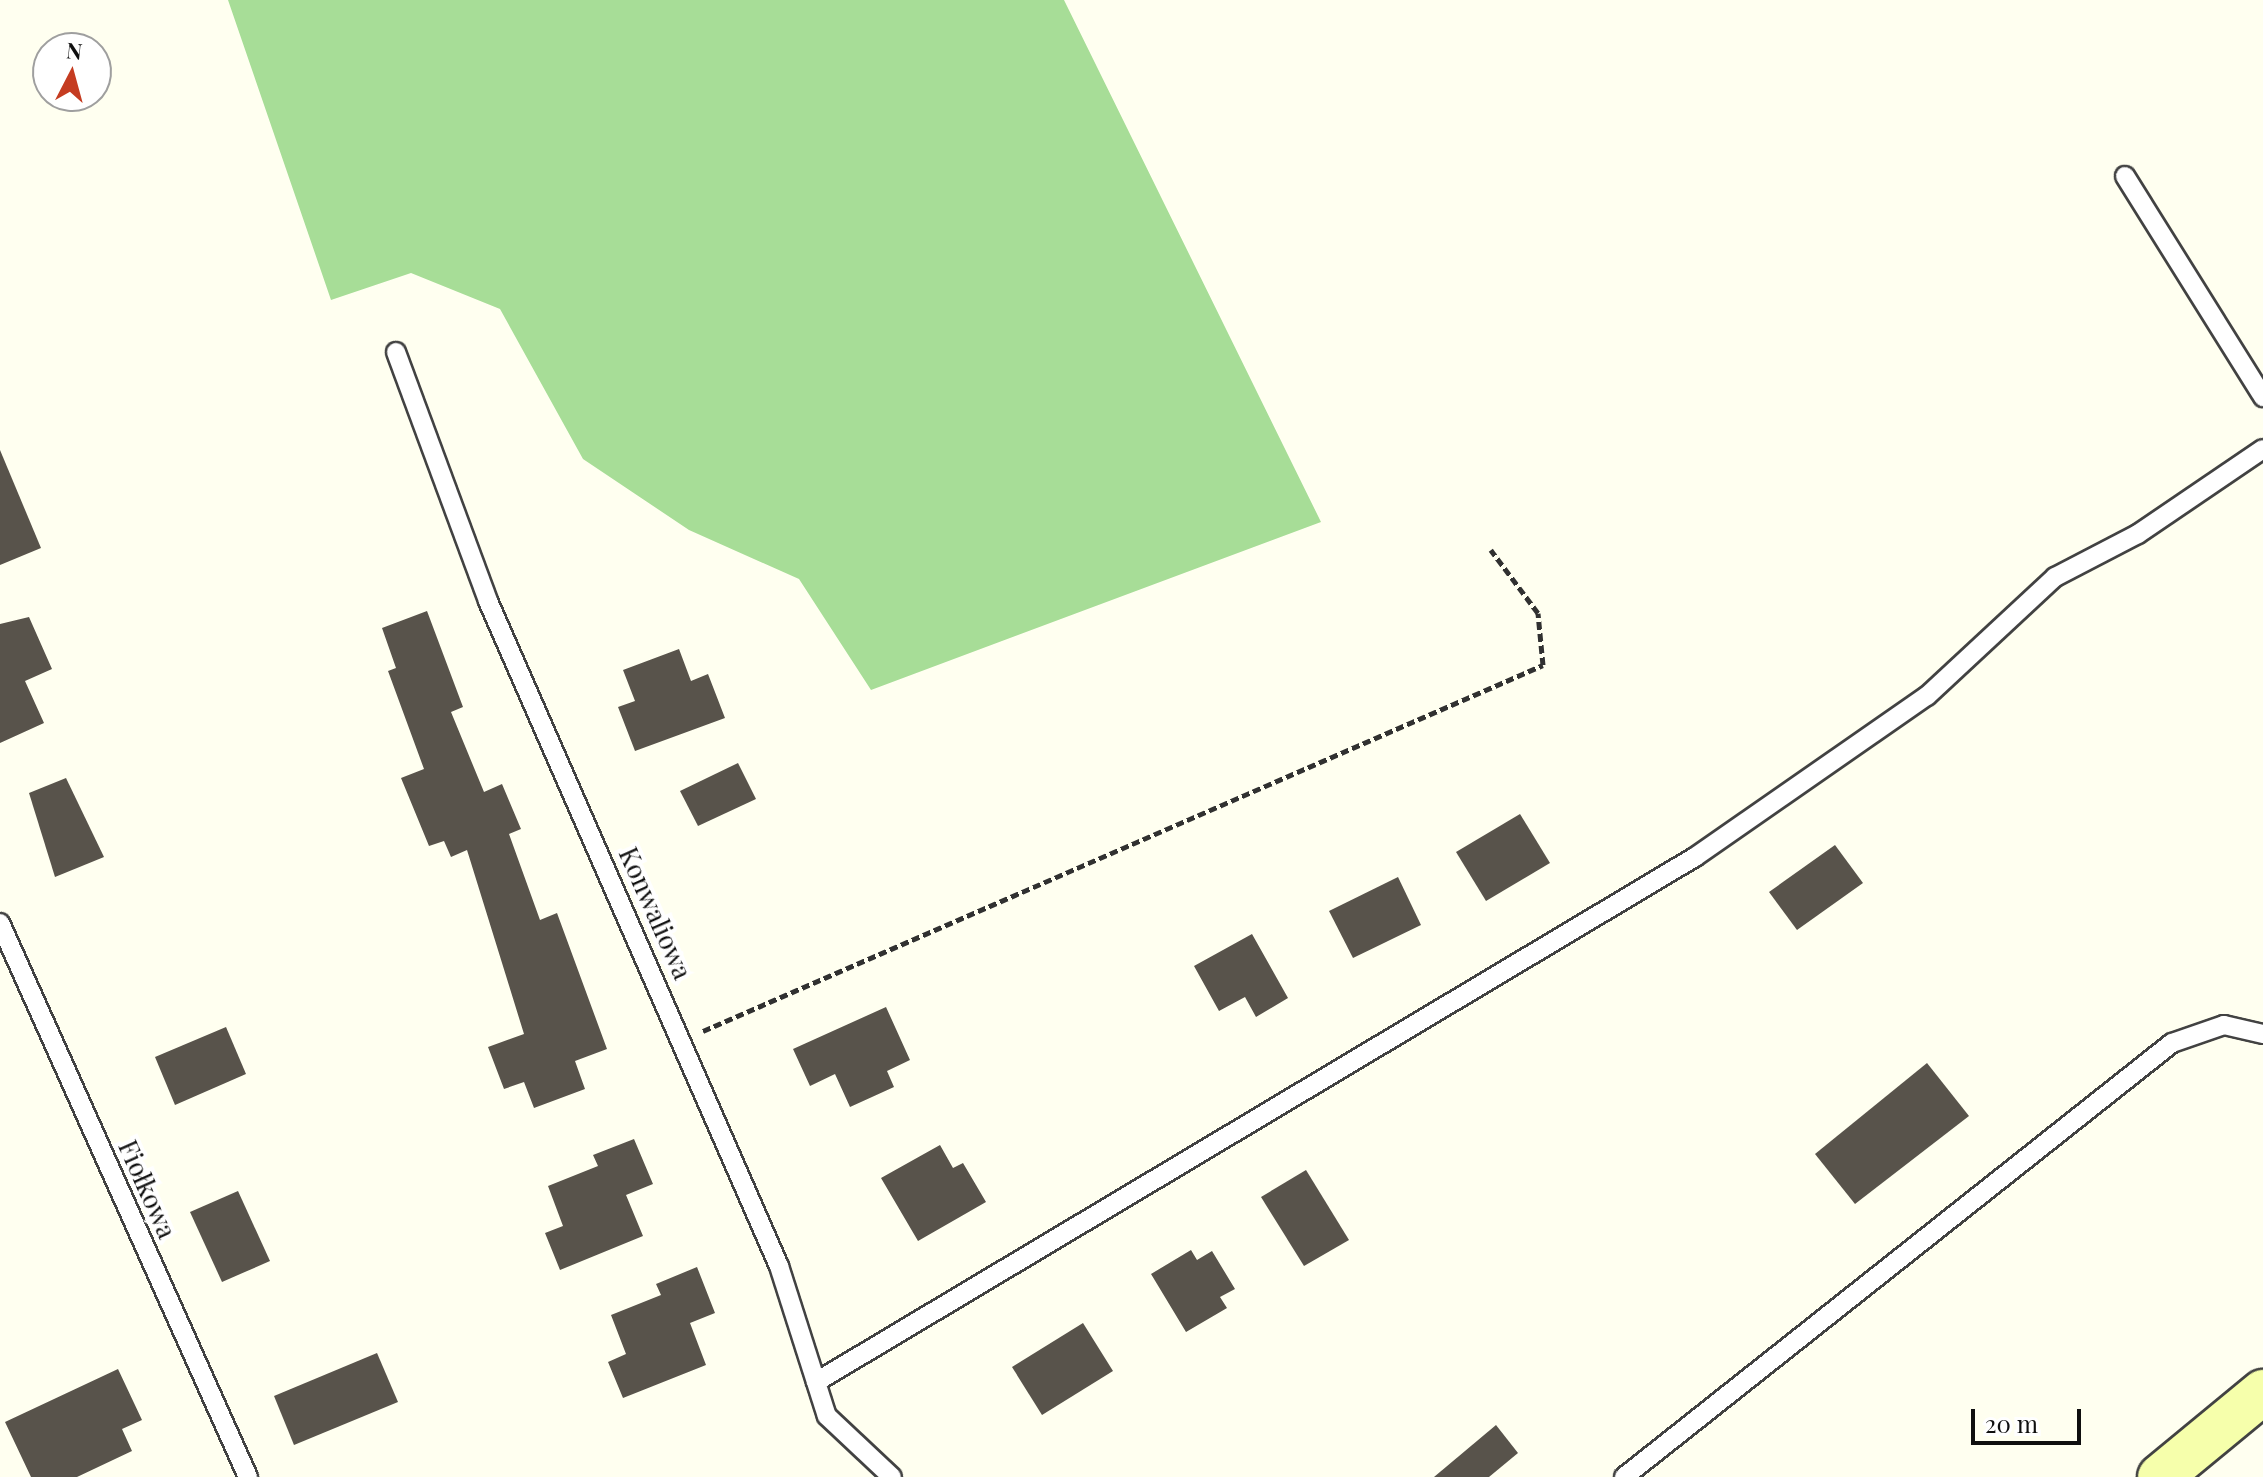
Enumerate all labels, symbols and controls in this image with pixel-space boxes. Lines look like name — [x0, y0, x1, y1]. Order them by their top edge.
north arrow — [32, 32, 112, 112]
text: N — [65, 34, 84, 66]
street label: Konwaliowa — [613, 842, 699, 984]
street label: Fiołkowa — [113, 1135, 183, 1243]
scale bar — [1975, 1393, 2085, 1443]
text: 20 m — [1985, 1407, 2038, 1439]

